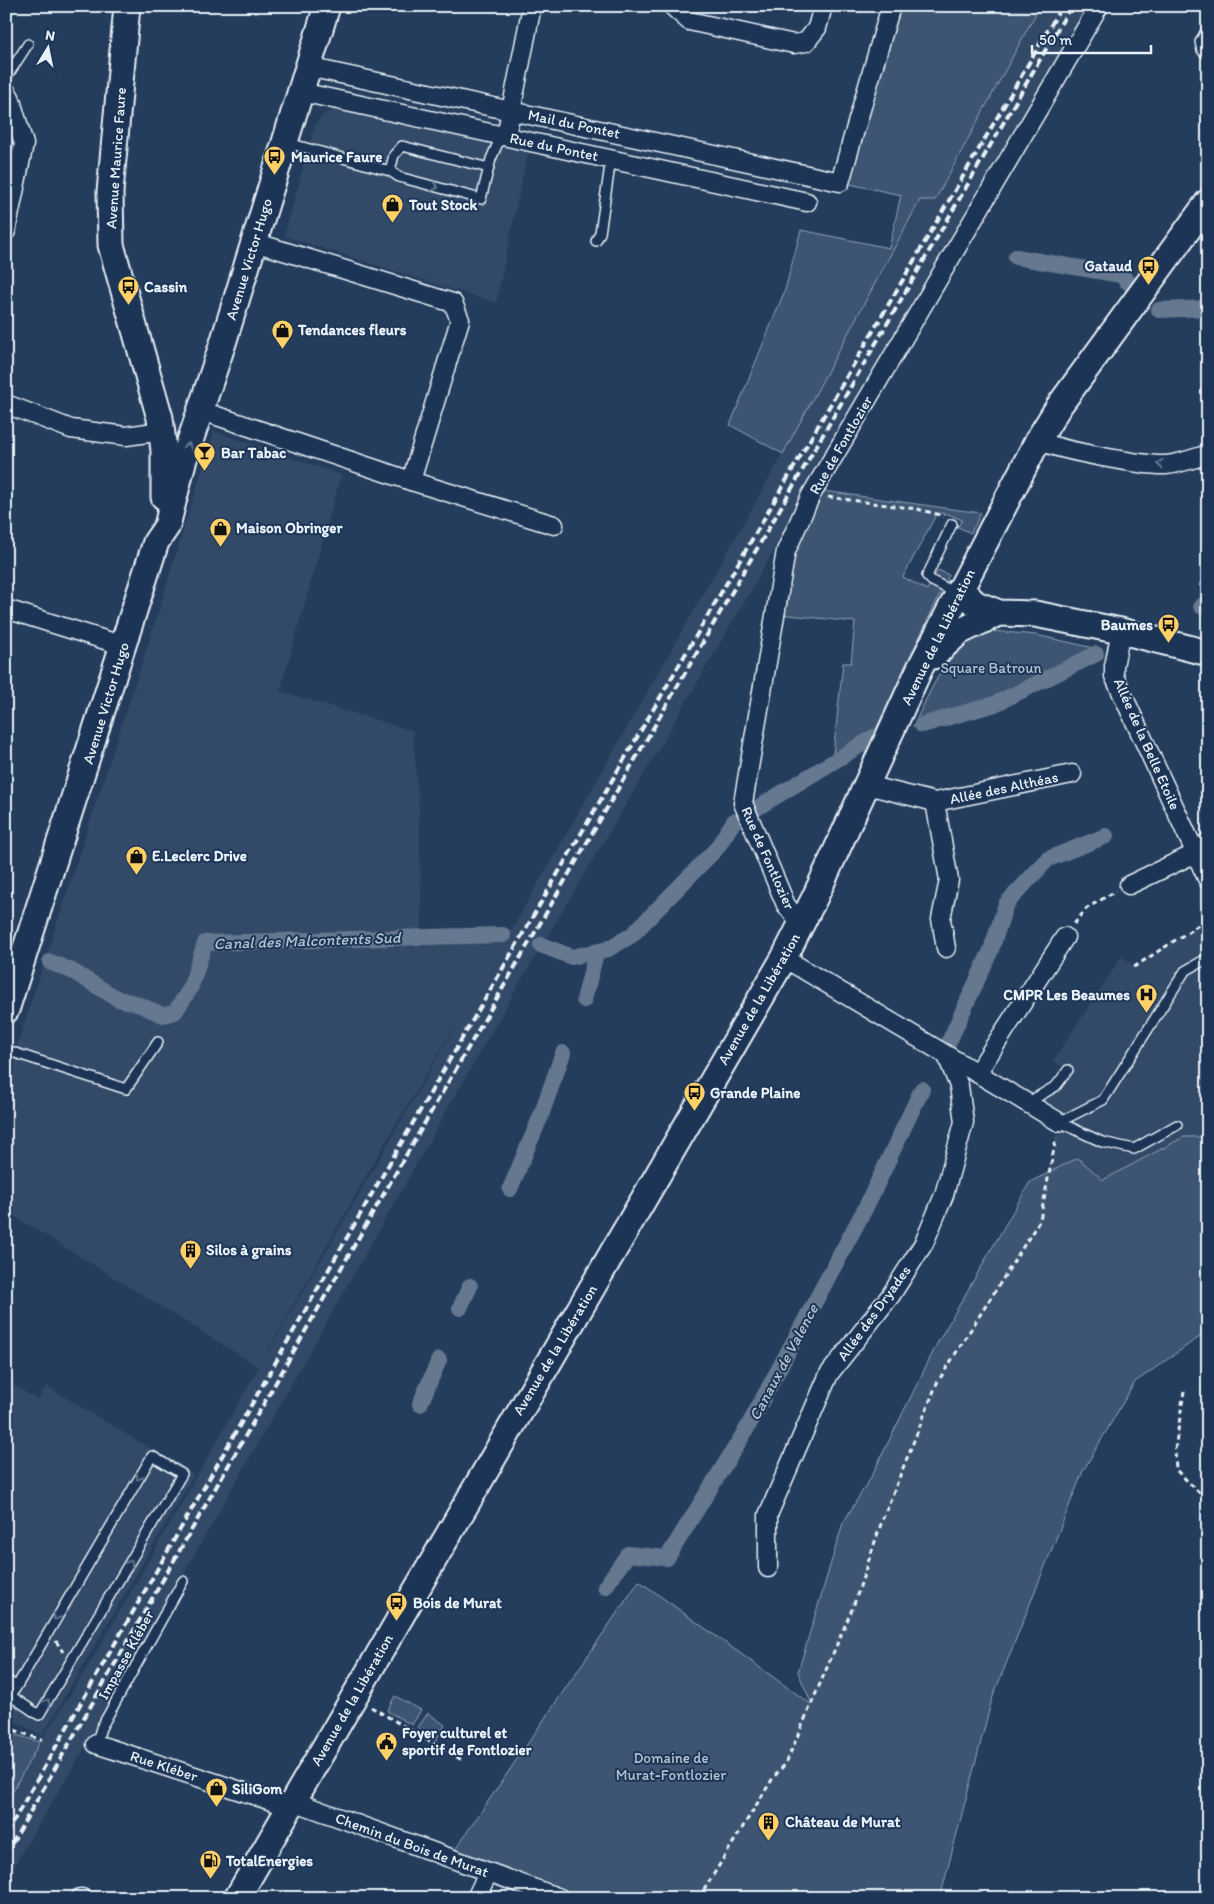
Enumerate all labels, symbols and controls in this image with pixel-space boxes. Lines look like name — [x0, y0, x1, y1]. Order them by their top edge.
north arrow — [22, 22, 72, 72]
scale bar — [1032, 22, 1150, 54]
text: N — [44, 26, 56, 45]
text: 50 m — [1039, 31, 1072, 49]
street label: Avenue Maurice Faure — [102, 87, 130, 229]
street label: Mail du Pontet — [526, 105, 622, 143]
street label: Rue du Pontet — [508, 129, 600, 165]
bus stop icon: Maurice Faure — [263, 145, 287, 176]
place label: Maurice Faure — [291, 148, 382, 166]
one-way arrow — [431, 181, 440, 192]
shop icon: Tout Stock — [381, 193, 405, 224]
street label: Avenue Victor Hugo — [222, 196, 276, 322]
place label: Tout Stock — [408, 196, 478, 214]
bus stop icon: Gataud — [1136, 254, 1160, 285]
place label: Gataud — [1085, 257, 1133, 275]
bus stop icon: Cassin — [116, 275, 140, 306]
place label: Cassin — [144, 278, 188, 296]
shop icon: Tendances fleurs — [270, 318, 294, 349]
place label: Tendances fleurs — [297, 321, 407, 339]
street label: Rue de Fontlozier — [805, 392, 877, 498]
bar icon: Bar Tabac — [193, 441, 217, 472]
one-way arrow — [182, 443, 192, 451]
place label: Bar Tabac — [221, 444, 286, 462]
one-way arrow — [1156, 459, 1164, 469]
shop icon: Maison Obringer — [208, 516, 232, 547]
place label: Maison Obringer — [236, 519, 343, 538]
street label: Avenue de la Libération — [897, 566, 979, 708]
bus stop icon: Baumes — [1157, 613, 1181, 644]
place label: Baumes — [1101, 616, 1153, 634]
street label: Avenue Victor Hugo — [79, 640, 133, 766]
park label: Square Batroun — [940, 659, 1042, 677]
street label: Allée de la Belle Etoile — [1110, 675, 1184, 813]
street label: Allée des Althéas — [948, 768, 1060, 808]
street label: Rue de Fontlozier — [737, 804, 799, 912]
shop icon: E.Leclerc Drive — [124, 844, 148, 875]
place label: E.Leclerc Drive — [152, 847, 247, 865]
water label: Canal des Malcontents Sud — [213, 928, 402, 953]
street label: Avenue de la Libération — [714, 930, 804, 1068]
hospital icon: CMPR Les Beaumes — [1134, 983, 1158, 1014]
place label: CMPR Les Beaumes — [1003, 986, 1130, 1004]
bus stop icon: Grande Plaine — [682, 1081, 706, 1112]
place label: Grande Plaine — [710, 1084, 800, 1102]
building icon: Silos à grains — [178, 1238, 202, 1269]
place label: Silos à grains — [206, 1241, 292, 1260]
street label: Allée des Dryades — [833, 1261, 915, 1364]
street label: Avenue de la Libération — [509, 1281, 601, 1419]
water label: Canaux de Valence — [745, 1300, 823, 1424]
one-way arrow — [136, 1472, 146, 1481]
one-way arrow — [123, 1559, 133, 1568]
bus stop icon: Bois de Murat — [385, 1591, 409, 1622]
place label: Bois de Murat — [413, 1594, 502, 1612]
street label: Impasse Kléber — [94, 1607, 158, 1703]
one-way arrow — [53, 1612, 63, 1621]
street label: Avenue de la Libération — [307, 1631, 397, 1769]
one-way arrow — [40, 1699, 50, 1708]
place label: Foyer culturel et sportif de Fontlozier — [402, 1724, 532, 1760]
public building icon: Foyer culturel et sportif de Fontlozier — [374, 1730, 398, 1761]
street label: Rue Kléber — [128, 1747, 200, 1785]
park label: Domaine de Murat-Fontlozier — [616, 1749, 726, 1784]
shop icon: SiliGom — [204, 1777, 228, 1808]
place label: SiliGom — [232, 1780, 283, 1798]
street label: Chemin du Bois de Murat — [333, 1809, 491, 1881]
building icon: Château de Murat — [757, 1810, 781, 1841]
place label: Château de Murat — [785, 1813, 901, 1831]
fuel station icon: TotalEnergies — [198, 1849, 222, 1880]
place label: TotalEnergies — [225, 1852, 313, 1871]

